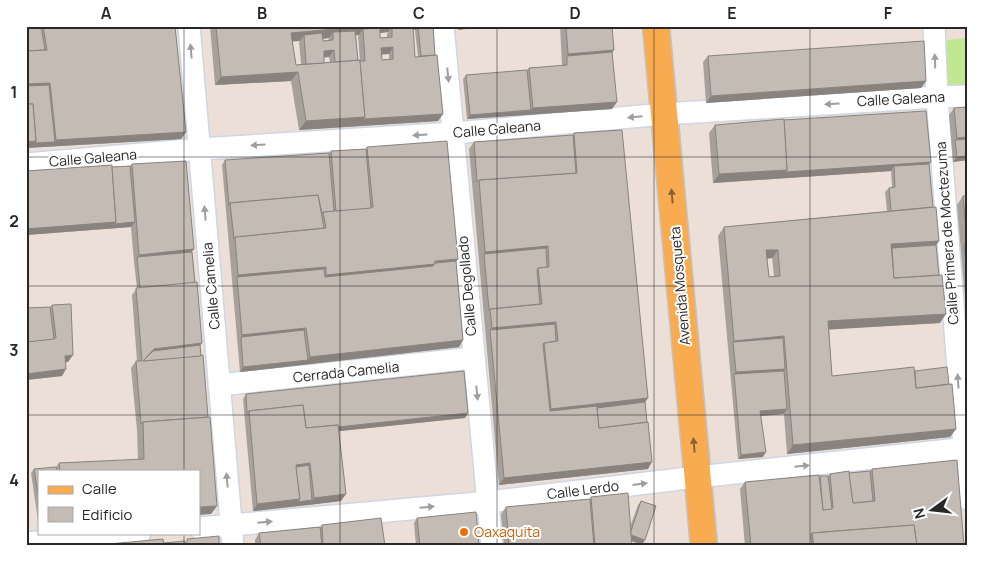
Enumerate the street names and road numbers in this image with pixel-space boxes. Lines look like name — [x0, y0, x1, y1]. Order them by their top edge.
street label: Calle Galeana — [856, 87, 945, 110]
street label: Calle Galeana — [452, 115, 542, 142]
street label: Calle Primera de Moctezuma — [931, 141, 962, 325]
street label: Calle Galeana — [48, 144, 138, 171]
street label: Avenida Mosqueta — [665, 226, 694, 346]
street label: Calle Degollado — [453, 235, 480, 337]
street label: Calle Camelia — [197, 242, 224, 330]
street label: Cerrada Camelia — [292, 356, 400, 387]
street label: Calle Lerdo — [546, 476, 620, 503]

